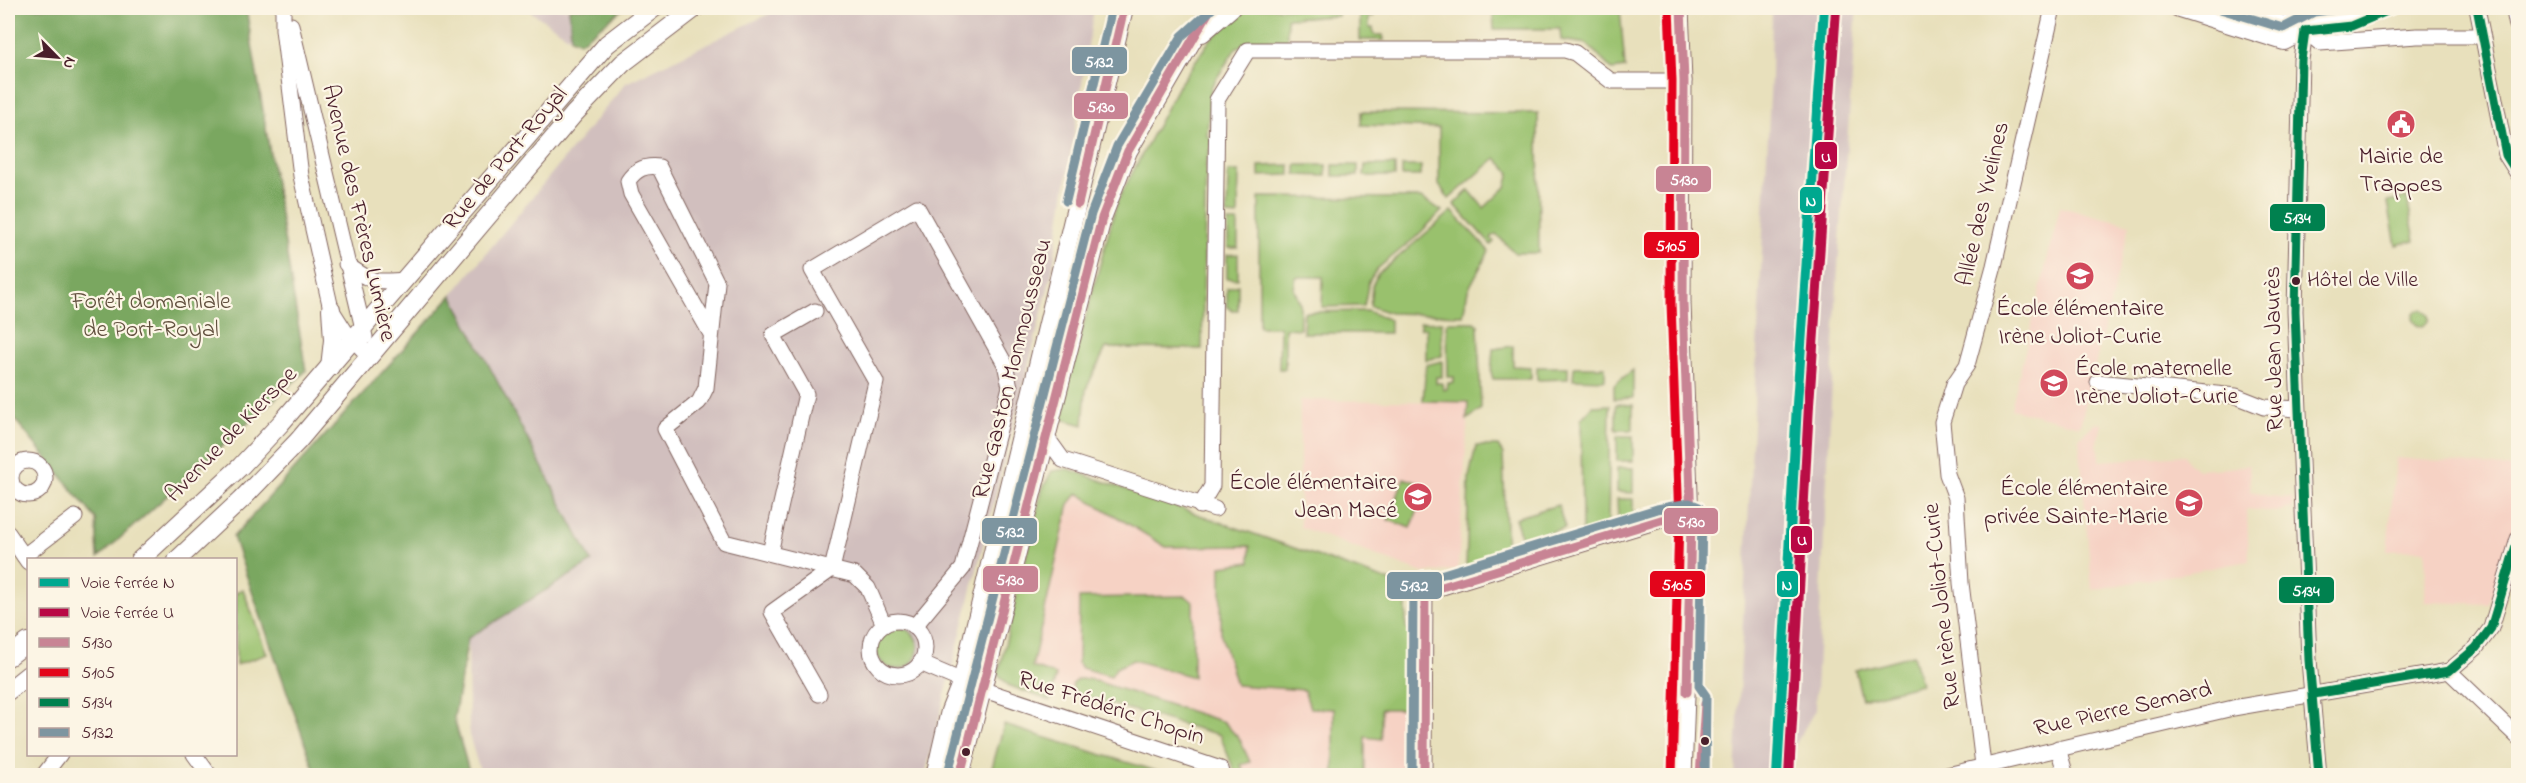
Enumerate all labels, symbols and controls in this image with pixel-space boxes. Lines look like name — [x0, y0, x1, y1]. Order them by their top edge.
north arrow — [27, 27, 87, 87]
line badge: 5132 — [1071, 46, 1128, 75]
text: 5132 — [1085, 51, 1113, 75]
text: N — [56, 53, 82, 73]
street label: Rue de Port-Royal — [435, 79, 578, 240]
street label: Avenue des Frères Lumière — [311, 81, 405, 345]
line badge: 5130 — [1073, 92, 1129, 120]
text: 5130 — [1087, 96, 1115, 120]
public building icon: Mairie de Trappes — [2385, 108, 2417, 140]
street label: Allée des Yvelines — [1948, 118, 2020, 290]
place label: Mairie de Trappes — [2359, 140, 2444, 203]
line badge: U — [1814, 141, 1838, 170]
text: U — [1821, 146, 1831, 170]
line badge: 5130 — [1655, 165, 1712, 193]
text: 5130 — [1670, 169, 1698, 193]
line badge: N — [1799, 186, 1823, 214]
text: N — [1806, 190, 1817, 214]
line badge: 5134 — [2269, 203, 2326, 232]
text: 5134 — [2283, 207, 2311, 231]
line badge: 5105 — [1643, 231, 1700, 259]
street label: Rue Gaston Monmousseau — [964, 235, 1062, 503]
text: 5105 — [1656, 235, 1687, 259]
school or university icon: École élémentaire Irène Joliot-Curie — [2064, 260, 2096, 292]
place label: Hôtel de Ville — [2307, 265, 2418, 297]
street label: Rue Jean Jaurès — [2256, 266, 2294, 432]
marker: Hôtel de Ville — [2290, 275, 2302, 287]
park label: Forêt domaniale de Port-Royal — [70, 285, 231, 349]
place label: École élémentaire Irène Joliot-Curie — [1996, 292, 2164, 355]
place label: École maternelle Irène Joliot-Curie — [2075, 352, 2238, 415]
street label: Avenue de Kierspe — [158, 359, 307, 511]
school or university icon: École maternelle Irène Joliot-Curie — [2038, 367, 2070, 399]
place label: École élémentaire Jean Macé — [1229, 466, 1397, 529]
place label: École élémentaire privée Sainte-Marie — [1984, 472, 2168, 535]
school or university icon: École élémentaire Jean Macé — [1402, 481, 1434, 513]
school or university icon: École élémentaire privée Sainte-Marie — [2173, 487, 2205, 519]
street label: Rue Irène Joliot-Curie — [1915, 501, 1971, 711]
line badge: 5130 — [1663, 507, 1719, 535]
text: 5130 — [1677, 511, 1705, 535]
line badge: 5132 — [981, 517, 1038, 545]
text: 5132 — [996, 521, 1024, 545]
line badge: U — [1790, 525, 1813, 554]
text: U — [1797, 529, 1807, 553]
legend — [27, 558, 237, 756]
line badge: 5130 — [982, 565, 1039, 593]
text: 5130 — [996, 569, 1024, 593]
line badge: 5105 — [1649, 570, 1706, 598]
line badge: N — [1776, 570, 1799, 598]
text: Voie ferrée N — [80, 571, 175, 597]
line badge: 5132 — [1386, 571, 1443, 600]
text: 5105 — [1662, 574, 1693, 598]
text: N — [1782, 574, 1793, 598]
text: 5132 — [1400, 575, 1428, 599]
line badge: 5134 — [2278, 576, 2335, 604]
text: 5134 — [2292, 580, 2320, 604]
text: Voie ferrée U — [80, 601, 174, 627]
text: 5130 — [81, 631, 112, 657]
text: 5105 — [81, 661, 115, 687]
street label: Rue Frédéric Chopin — [1013, 662, 1209, 756]
street label: Rue Pierre Semard — [2031, 672, 2216, 747]
text: 5134 — [81, 691, 112, 717]
text: 5132 — [81, 721, 113, 747]
unlabelled marker — [1699, 735, 1711, 747]
unlabelled marker — [960, 746, 972, 758]

